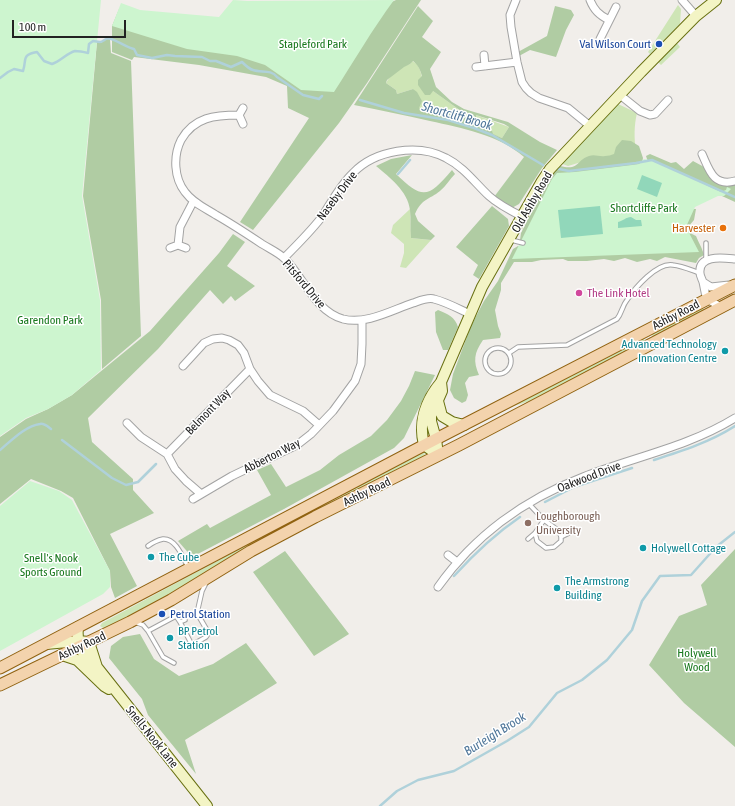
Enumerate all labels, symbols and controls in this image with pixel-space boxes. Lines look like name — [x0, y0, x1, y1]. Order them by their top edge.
scale bar — [14, 12, 128, 38]
text: 100 m — [19, 20, 46, 34]
park label: Stapleford Park — [279, 37, 347, 51]
place label: Val Wilson Court — [579, 37, 651, 51]
marker: Val Wilson Court — [654, 39, 664, 49]
water label: Shortcliff Brook — [420, 98, 494, 134]
street label: Naseby Drive — [314, 169, 360, 223]
street label: Old Ashby Road — [509, 169, 555, 235]
park label: Shortcliffe Park — [610, 201, 678, 215]
place label: Harvester — [672, 221, 715, 235]
marker: Harvester — [718, 223, 728, 233]
street label: Pitsford Drive — [279, 257, 329, 311]
place label: The Link Hotel — [587, 286, 650, 300]
marker: The Link Hotel — [574, 288, 584, 298]
street label: Ashby Road — [650, 297, 702, 333]
park label: Garendon Park — [17, 313, 83, 327]
place label: Advanced Technology Innovation Centre — [622, 337, 717, 365]
marker: Advanced Technology Innovation Centre — [720, 346, 730, 356]
street label: Belmont Way — [183, 386, 233, 438]
street label: Abberton Way — [241, 436, 303, 476]
street label: Oakwood Drive — [555, 458, 623, 496]
street label: Ashby Road — [341, 474, 393, 510]
place label: Loughborough University — [536, 509, 600, 537]
marker: Loughborough University — [523, 518, 533, 528]
place label: Holywell Cottage — [651, 541, 726, 555]
marker: Holywell Cottage — [638, 543, 648, 553]
place label: The Cube — [159, 550, 199, 564]
park label: Snell's Nook Sports Ground — [20, 551, 82, 579]
marker: The Cube — [146, 552, 156, 562]
place label: The Armstrong Building — [565, 574, 629, 602]
marker: The Armstrong Building — [552, 583, 562, 593]
place label: Petrol Station — [170, 607, 230, 621]
marker: Petrol Station — [157, 609, 167, 619]
place label: BP Petrol Station — [178, 624, 218, 652]
street label: Ashby Road — [56, 629, 108, 663]
marker: BP Petrol Station — [165, 633, 175, 643]
park label: Holywell Wood — [677, 646, 717, 674]
street label: Snells Nook Lane — [123, 703, 181, 771]
water label: Burleigh Brook — [461, 709, 529, 759]

